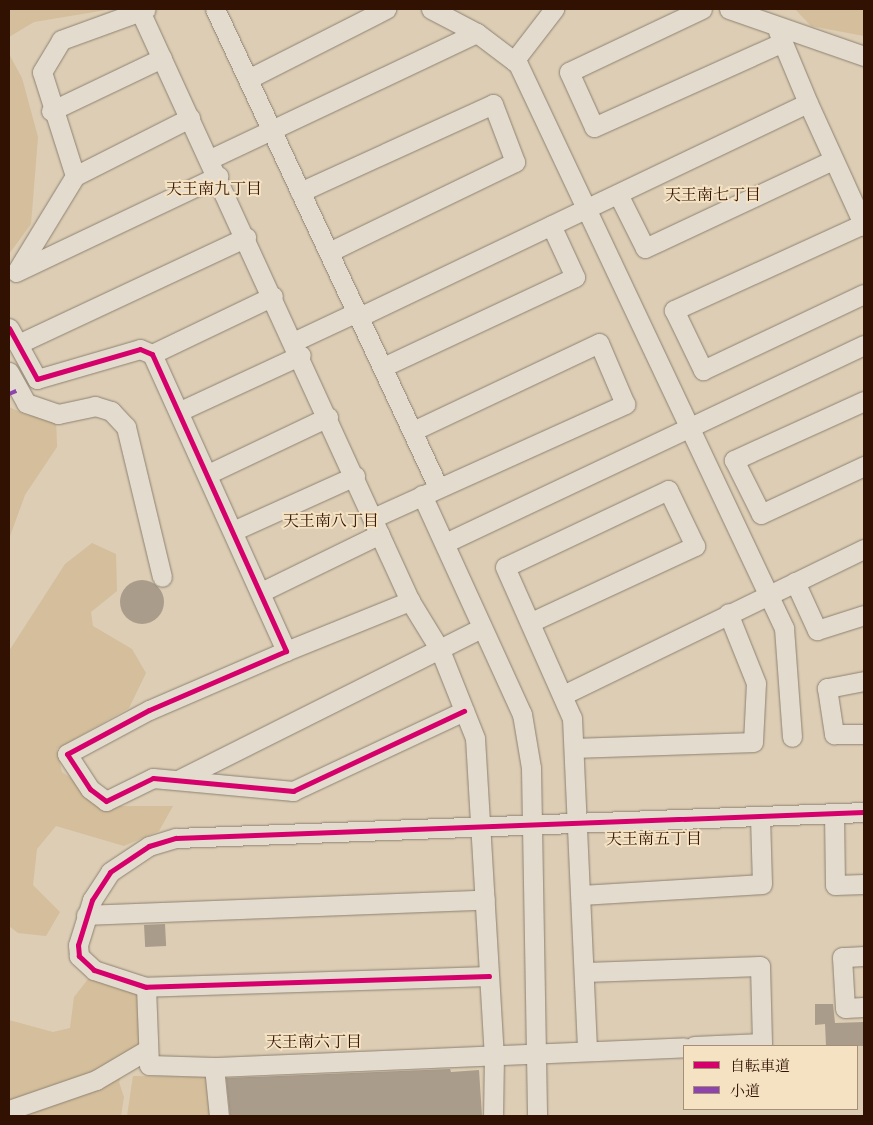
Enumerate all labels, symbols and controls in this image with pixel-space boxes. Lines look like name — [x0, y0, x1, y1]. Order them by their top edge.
district label: 天王南九丁目 — [166, 179, 262, 199]
district label: 天王南七丁目 — [665, 185, 761, 205]
district label: 天王南八丁目 — [283, 511, 379, 531]
district label: 天王南五丁目 — [606, 829, 702, 849]
district label: 天王南六丁目 — [266, 1032, 362, 1052]
legend — [683, 1045, 858, 1110]
text: 自転車道 — [730, 1057, 790, 1075]
text: 小道 — [730, 1082, 760, 1100]

